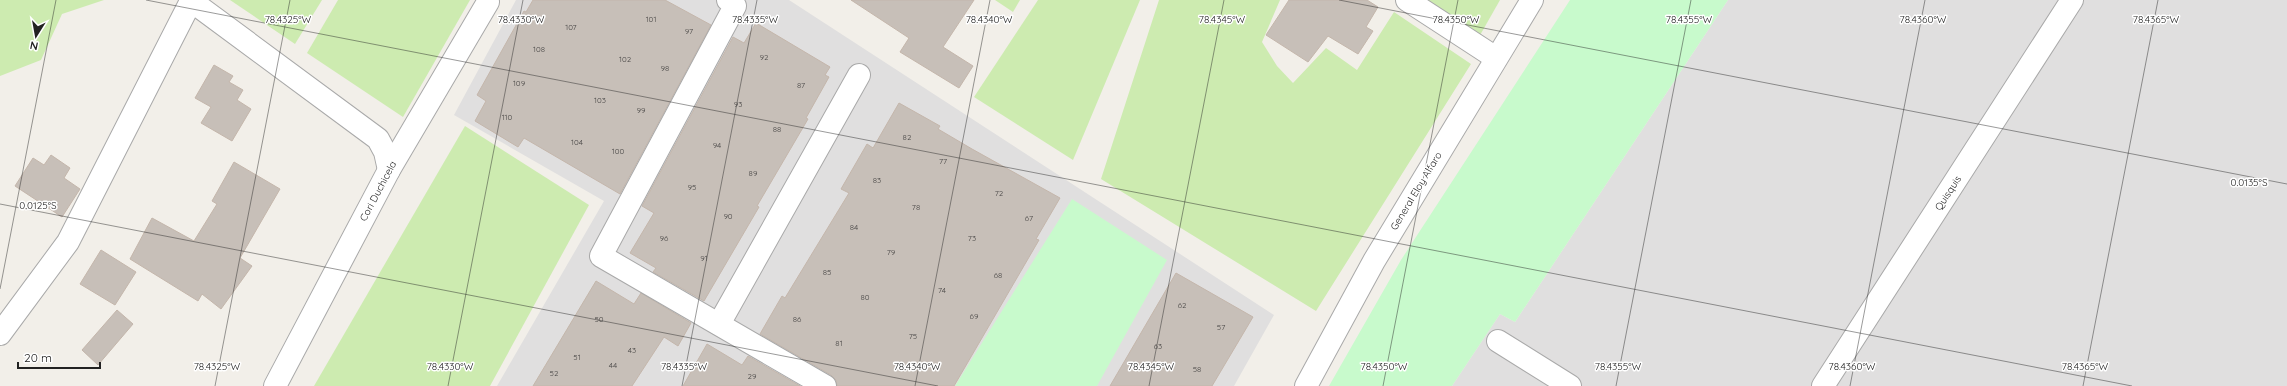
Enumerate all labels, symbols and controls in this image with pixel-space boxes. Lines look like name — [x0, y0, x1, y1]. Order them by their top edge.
text: 78.4325°W — [265, 13, 312, 26]
text: 78.4330°W — [498, 13, 545, 26]
text: 78.4335°W — [732, 13, 778, 26]
text: 78.4340°W — [966, 13, 1013, 26]
text: 78.4345°W — [1199, 13, 1246, 26]
text: 78.4350°W — [1433, 13, 1480, 26]
text: 78.4355°W — [1666, 13, 1713, 26]
text: 78.4360°W — [1900, 13, 1947, 26]
text: 78.4365°W — [2133, 13, 2180, 26]
house number: 101 — [646, 14, 656, 24]
north arrow — [16, 16, 56, 56]
house number: 107 — [565, 22, 577, 32]
house number: 97 — [685, 26, 693, 36]
text: N — [29, 38, 39, 53]
house number: 108 — [533, 44, 545, 54]
house number: 92 — [760, 52, 769, 62]
house number: 102 — [619, 54, 632, 64]
house number: 98 — [661, 63, 669, 73]
house number: 109 — [513, 78, 526, 88]
house number: 87 — [797, 80, 805, 90]
house number: 103 — [594, 95, 606, 105]
house number: 93 — [734, 99, 742, 109]
house number: 99 — [637, 105, 646, 115]
house number: 110 — [502, 112, 513, 122]
house number: 88 — [773, 124, 781, 134]
house number: 82 — [903, 132, 912, 142]
house number: 104 — [571, 137, 583, 147]
house number: 94 — [713, 140, 721, 150]
house number: 100 — [612, 146, 624, 156]
street label: General Eloy Alfaro — [1387, 149, 1445, 233]
house number: 77 — [939, 156, 947, 166]
street label: Cori Duchicela — [357, 159, 399, 223]
house number: 89 — [749, 168, 758, 178]
street label: Quisquis — [1932, 173, 1964, 213]
house number: 83 — [873, 175, 881, 185]
text: 0.0135°S — [2230, 176, 2268, 189]
house number: 95 — [688, 182, 696, 192]
house number: 72 — [995, 188, 1004, 198]
text: 0.0125°S — [19, 199, 57, 212]
house number: 78 — [912, 202, 920, 212]
house number: 90 — [723, 211, 733, 221]
house number: 67 — [1025, 213, 1033, 223]
house number: 84 — [850, 222, 858, 232]
house number: 96 — [660, 233, 669, 243]
house number: 73 — [968, 233, 976, 243]
house number: 79 — [887, 247, 896, 257]
house number: 91 — [700, 253, 708, 263]
house number: 85 — [823, 267, 831, 277]
house number: 68 — [994, 270, 1002, 280]
house number: 74 — [938, 285, 946, 295]
house number: 80 — [860, 292, 870, 302]
house number: 62 — [1178, 300, 1187, 310]
house number: 69 — [970, 311, 979, 321]
house number: 50 — [594, 314, 604, 324]
house number: 86 — [793, 314, 802, 324]
house number: 57 — [1217, 322, 1225, 332]
house number: 75 — [909, 331, 917, 341]
house number: 81 — [835, 338, 843, 348]
house number: 63 — [1154, 341, 1162, 351]
scale bar — [18, 344, 100, 370]
house number: 43 — [628, 345, 636, 355]
text: 20 m — [24, 350, 52, 365]
house number: 51 — [573, 352, 581, 362]
text: 78.4325°W — [194, 360, 241, 373]
text: 78.4330°W — [427, 360, 474, 373]
house number: 44 — [609, 360, 617, 370]
text: 78.4335°W — [661, 360, 707, 373]
text: 78.4340°W — [894, 360, 941, 373]
text: 78.4345°W — [1128, 360, 1175, 373]
text: 78.4350°W — [1361, 360, 1408, 373]
text: 78.4355°W — [1595, 360, 1642, 373]
text: 78.4360°W — [1829, 360, 1876, 373]
text: 78.4365°W — [2062, 360, 2109, 373]
house number: 58 — [1193, 364, 1201, 374]
house number: 52 — [550, 368, 559, 378]
house number: 29 — [748, 371, 757, 381]

